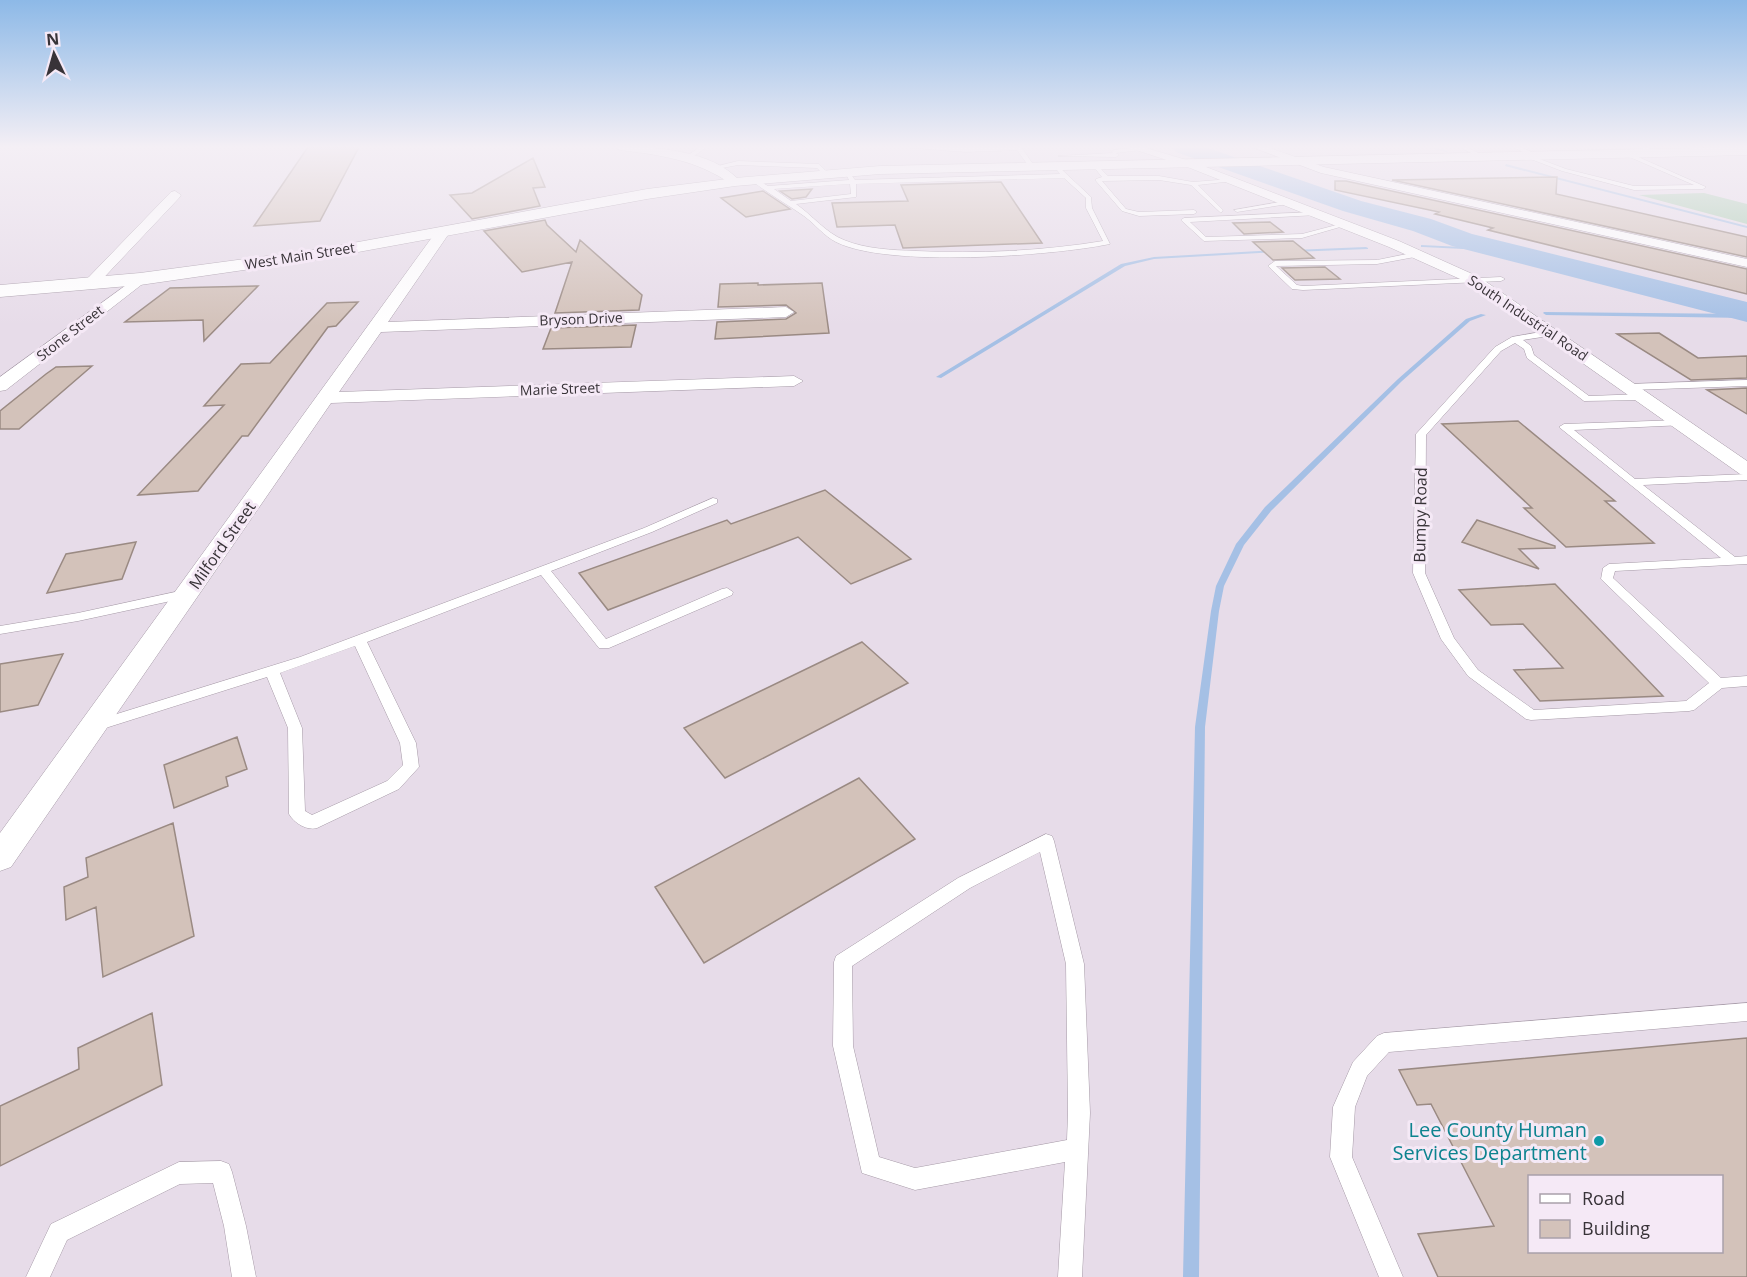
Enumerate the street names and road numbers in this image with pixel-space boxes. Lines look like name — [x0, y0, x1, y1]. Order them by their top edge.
street label: West Main Street — [243, 237, 356, 274]
street label: South Industrial Road — [1465, 270, 1592, 365]
street label: Stone Street — [32, 300, 107, 365]
street label: Bryson Drive — [539, 308, 623, 329]
street label: Marie Street — [520, 378, 600, 399]
street label: Bumpy Road — [1408, 467, 1432, 563]
street label: Milford Street — [184, 496, 261, 593]

